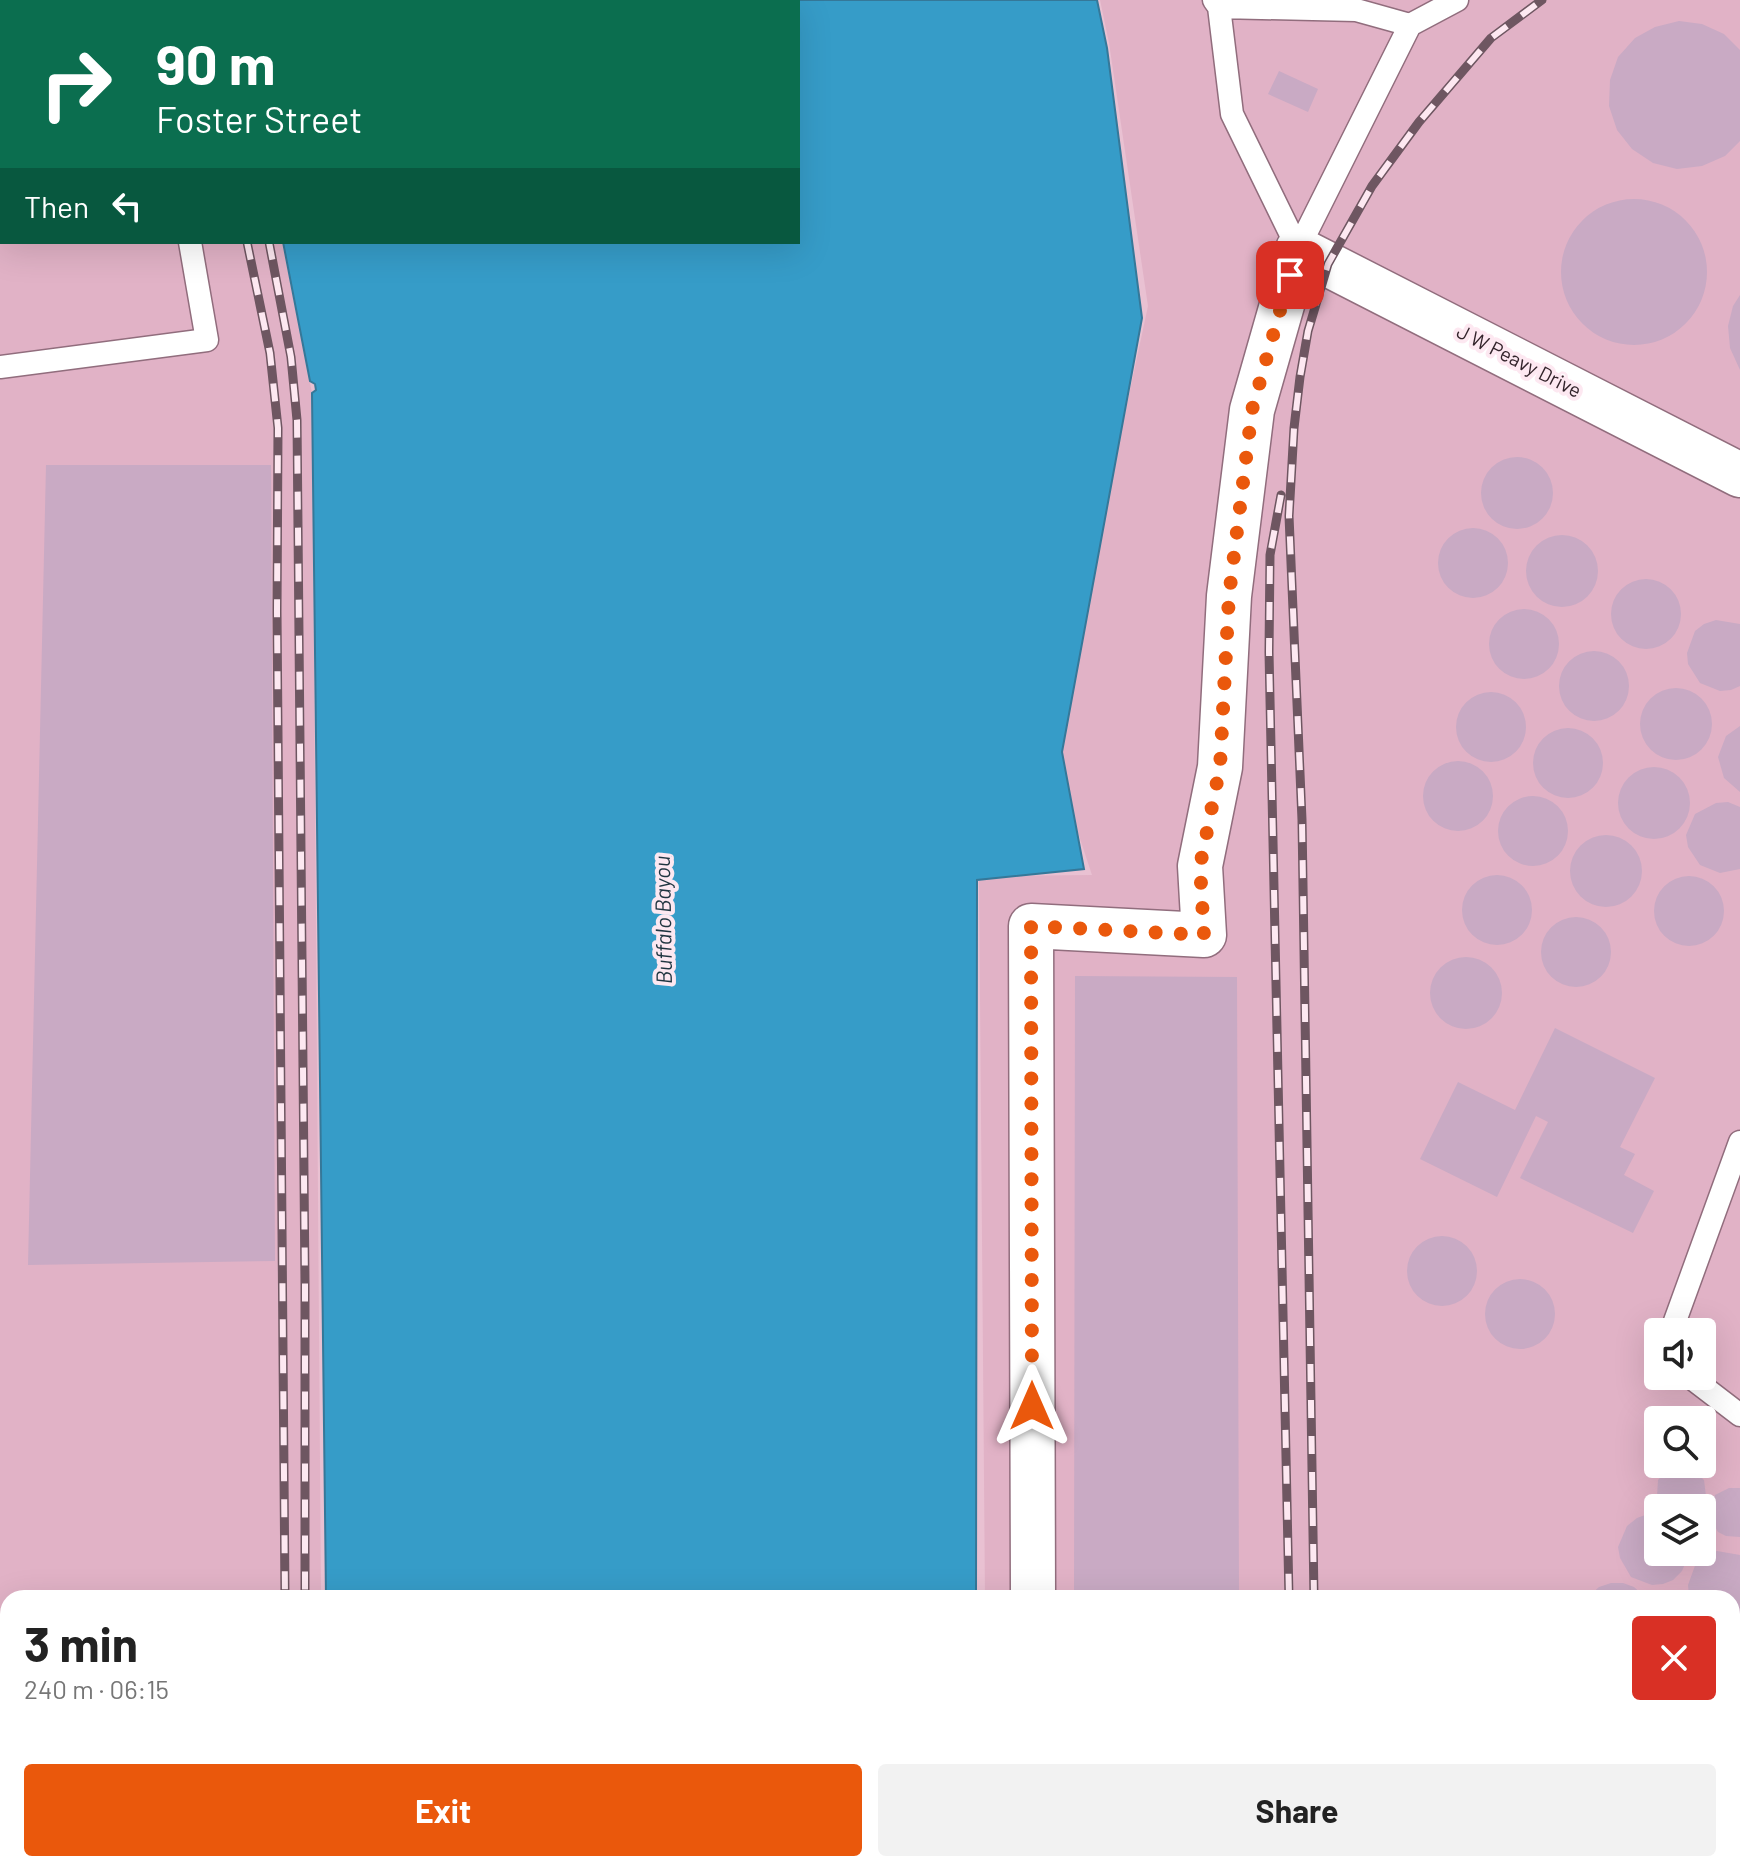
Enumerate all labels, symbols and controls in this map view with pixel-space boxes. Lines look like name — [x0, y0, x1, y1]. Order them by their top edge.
text: 90 m — [156, 29, 276, 96]
icon: right — [24, 32, 128, 136]
text: Foster Street — [156, 97, 362, 140]
icon: left — [105, 184, 149, 228]
text: Then — [24, 188, 89, 224]
pin — [1256, 241, 1324, 309]
icon: arrive — [1268, 253, 1312, 297]
street label: J W Peavy Drive — [1453, 318, 1586, 402]
water label: Buffalo Bayou — [648, 856, 676, 984]
map controls — [1644, 1318, 1716, 1566]
button: sound — [1644, 1318, 1716, 1390]
position arrow — [990, 1364, 1074, 1448]
button: search — [1644, 1406, 1716, 1478]
button: layers — [1644, 1494, 1716, 1566]
text: 3 min — [24, 1614, 138, 1672]
button: close — [1632, 1616, 1716, 1700]
text: 240 m · 06:15 — [24, 1673, 169, 1704]
button: Exit — [24, 1764, 862, 1856]
button: Share — [878, 1764, 1716, 1856]

